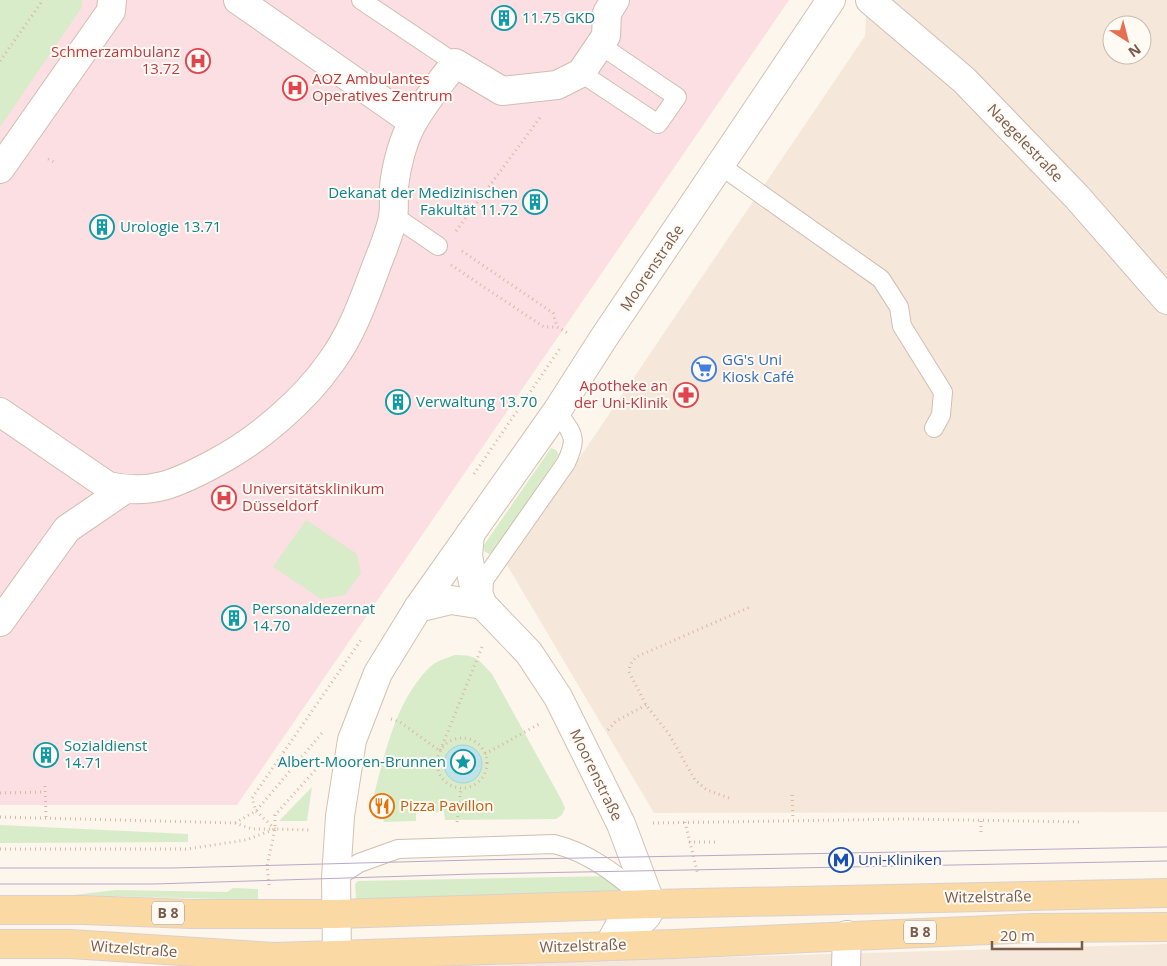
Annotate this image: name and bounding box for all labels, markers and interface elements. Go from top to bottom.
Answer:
building icon: 11.75 GKD [491,5,517,31]
place label: 11.75 GKD [522,7,595,27]
north arrow [1102,15,1152,65]
text: N [1125,40,1145,62]
place label: Schmerzambulanz 13.72 [51,41,180,78]
hospital icon: Schmerzambulanz 13.72 [185,48,211,74]
place label: AOZ Ambulantes Operatives Zentrum [312,68,453,105]
hospital icon: AOZ Ambulantes Operatives Zentrum [282,75,308,101]
street label: Naegelestraße [983,99,1068,186]
place label: Dekanat der Medizinischen Fakultät 11.72 [328,182,518,219]
building icon: Dekanat der Medizinischen Fakultät 11.72 [522,189,548,215]
building icon: Urologie 13.71 [89,214,115,240]
place label: Urologie 13.71 [120,216,221,236]
street label: Moorenstraße [615,220,687,314]
place label: GG's Uni Kiosk Café [722,349,794,386]
supermarket icon: GG's Uni Kiosk Café [691,356,717,382]
place label: Apotheke an der Uni-Klinik [574,375,668,412]
pharmacy icon: Apotheke an der Uni-Klinik [673,382,699,408]
building icon: Verwaltung 13.70 [385,389,411,415]
place label: Verwaltung 13.70 [416,391,537,411]
place label: Universitätsklinikum Düsseldorf [242,478,385,515]
hospital icon: Universitätsklinikum Düsseldorf [211,485,237,511]
place label: Personaldezernat 14.70 [252,598,375,635]
building icon: Personaldezernat 14.70 [221,605,247,631]
street label: Moorenstraße [566,725,628,824]
place label: Sozialdienst 14.71 [64,735,147,772]
building icon: Sozialdienst 14.71 [33,742,59,768]
place icon: Albert-Mooren-Brunnen [450,749,476,775]
place label: Albert-Mooren-Brunnen [278,751,446,771]
restaurant icon: Pizza Pavillon [369,793,395,819]
place label: Pizza Pavillon [400,795,494,815]
metro station icon: Uni-Kliniken [828,847,854,873]
place label: Uni-Kliniken [858,849,942,869]
street label: Witzelstraße [944,885,1032,907]
road number: B 8 [152,901,184,924]
scale bar [992,918,1082,950]
road number: B 8 [904,920,936,944]
text: 20 m [1000,925,1035,945]
street label: Witzelstraße [539,933,627,957]
street label: Witzelstraße [90,935,178,961]

